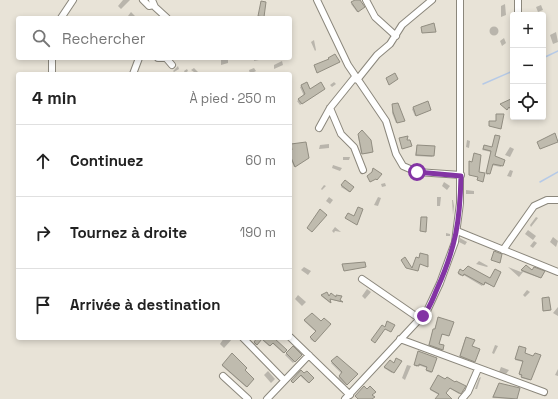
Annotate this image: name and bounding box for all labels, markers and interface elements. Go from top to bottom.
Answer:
map controls [510,12,546,120]
button: + [510,12,546,48]
search box [16,16,292,60]
icon: search [30,27,52,49]
text: Rechercher [62,29,145,48]
button: − [510,48,546,84]
button: locate [510,84,546,120]
text: 4 min [32,87,77,109]
text: À pied · 250 m [189,90,276,107]
icon: ahead [32,150,54,172]
text: Continuez [70,151,143,170]
text: 60 m [245,152,276,169]
route start [408,163,426,181]
icon: right [32,222,54,244]
text: Tournez à droite [70,223,187,242]
text: 190 m [240,224,276,241]
icon: arrive [32,294,54,316]
text: Arrivée à destination [70,295,220,314]
route end [414,307,432,325]

